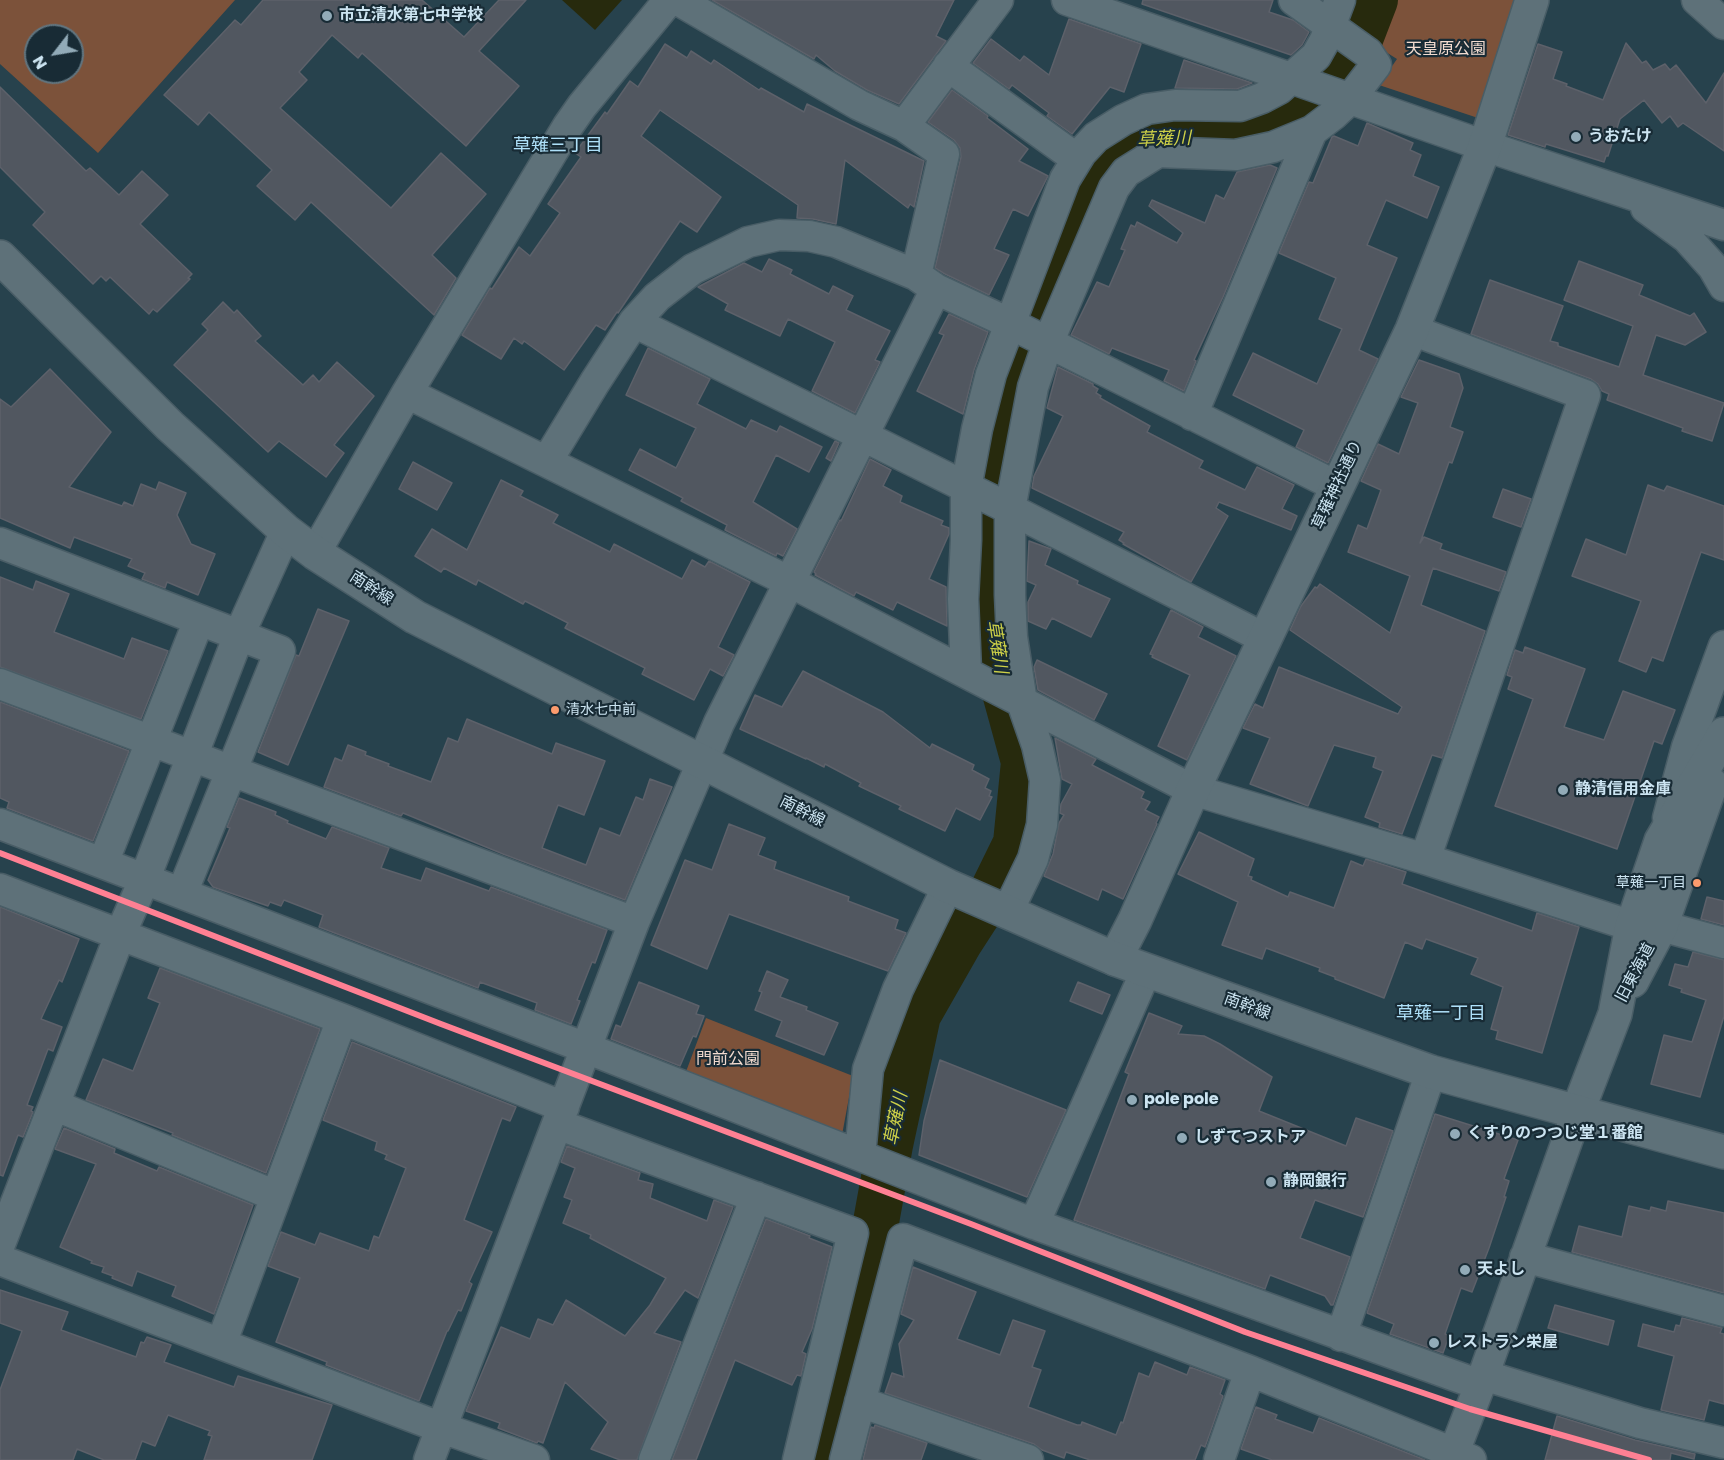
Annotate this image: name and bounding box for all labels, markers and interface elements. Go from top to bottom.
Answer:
place label: 市立清水第七中学校 [339,6,483,26]
marker: 市立清水第七中学校 [320,9,334,23]
north arrow [24,24,84,84]
park label: 天皇原公園 [1406,40,1486,60]
text: N [27,51,53,74]
place label: うおたけ [1588,127,1652,147]
water label: 草薙川 [1137,128,1191,152]
marker: うおたけ [1569,130,1583,144]
district label: 草薙三丁目 [513,135,603,157]
street label: 草薙神社通り [1309,437,1367,533]
street label: 南幹線 [346,568,396,610]
water label: 草薙川 [981,619,1011,675]
place label: 清水七中前 [566,702,636,718]
marker: 清水七中前 [549,704,561,716]
place label: 静清信用金庫 [1575,780,1671,800]
marker: 静清信用金庫 [1556,783,1570,797]
street label: 南幹線 [776,793,828,831]
place label: 草薙一丁目 [1616,875,1686,891]
marker: 草薙一丁目 [1691,877,1703,889]
street label: 旧東海道 [1613,940,1659,1006]
street label: 南幹線 [1221,990,1273,1024]
district label: 草薙一丁目 [1396,1003,1486,1025]
park label: 門前公園 [696,1050,760,1070]
water label: 草薙川 [881,1090,913,1148]
place label: pole pole [1144,1090,1219,1110]
marker: pole pole [1125,1093,1139,1107]
place label: くすりのつつじ堂１番館 [1467,1124,1643,1144]
marker: くすりのつつじ堂１番館 [1448,1127,1462,1141]
place label: しずてつストア [1194,1128,1306,1148]
marker: しずてつストア [1175,1131,1189,1145]
place label: 静岡銀行 [1283,1172,1347,1192]
marker: 静岡銀行 [1264,1175,1278,1189]
place label: 天よし [1477,1260,1525,1280]
marker: 天よし [1458,1263,1472,1277]
place label: レストラン栄屋 [1446,1333,1558,1353]
marker: レストラン栄屋 [1427,1336,1441,1350]

